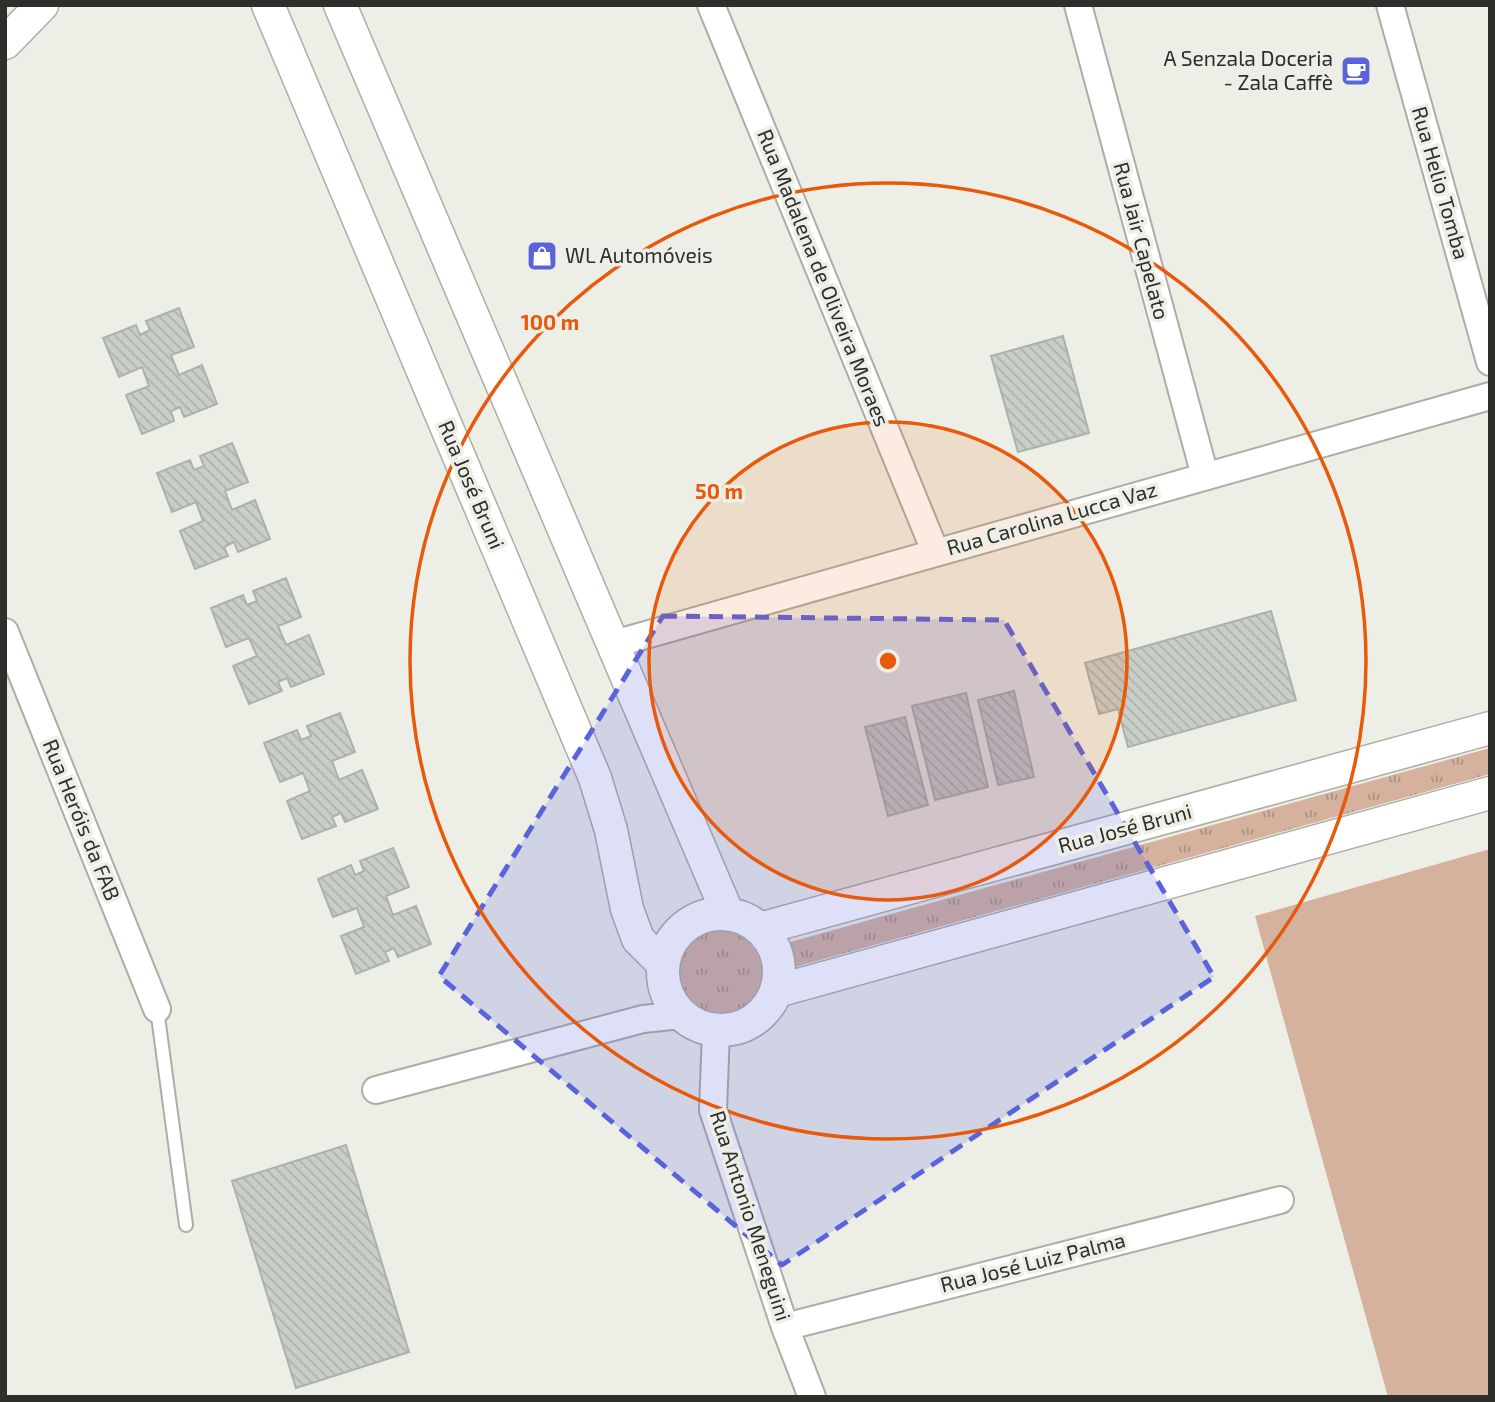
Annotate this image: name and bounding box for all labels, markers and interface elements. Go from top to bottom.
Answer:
place label: A Senzala Doceria - Zala Caffè [1163,45,1333,94]
cafe icon: A Senzala Doceria - Zala Caffè [1339,54,1373,88]
street label: Rua Helio Tomba [1408,103,1475,262]
street label: Rua Madalena de Oliveira Moraes [753,125,896,430]
street label: Rua Jair Capelato [1109,159,1175,322]
shop icon: WL Automóveis [525,239,559,273]
place label: WL Automóveis [565,242,713,267]
text: 100 m [521,309,579,334]
street label: Rua José Bruni [434,416,511,552]
street label: Rua Carolina Lucca Vaz [943,476,1160,560]
text: 50 m [695,478,743,503]
centre of rings [876,649,900,673]
street label: Rua Heróis da FAB [39,735,126,904]
street label: Rua José Bruni [1055,798,1194,857]
street label: Rua Antonio Meneguini [706,1107,797,1324]
street label: Rua José Luiz Palma [938,1226,1128,1297]

